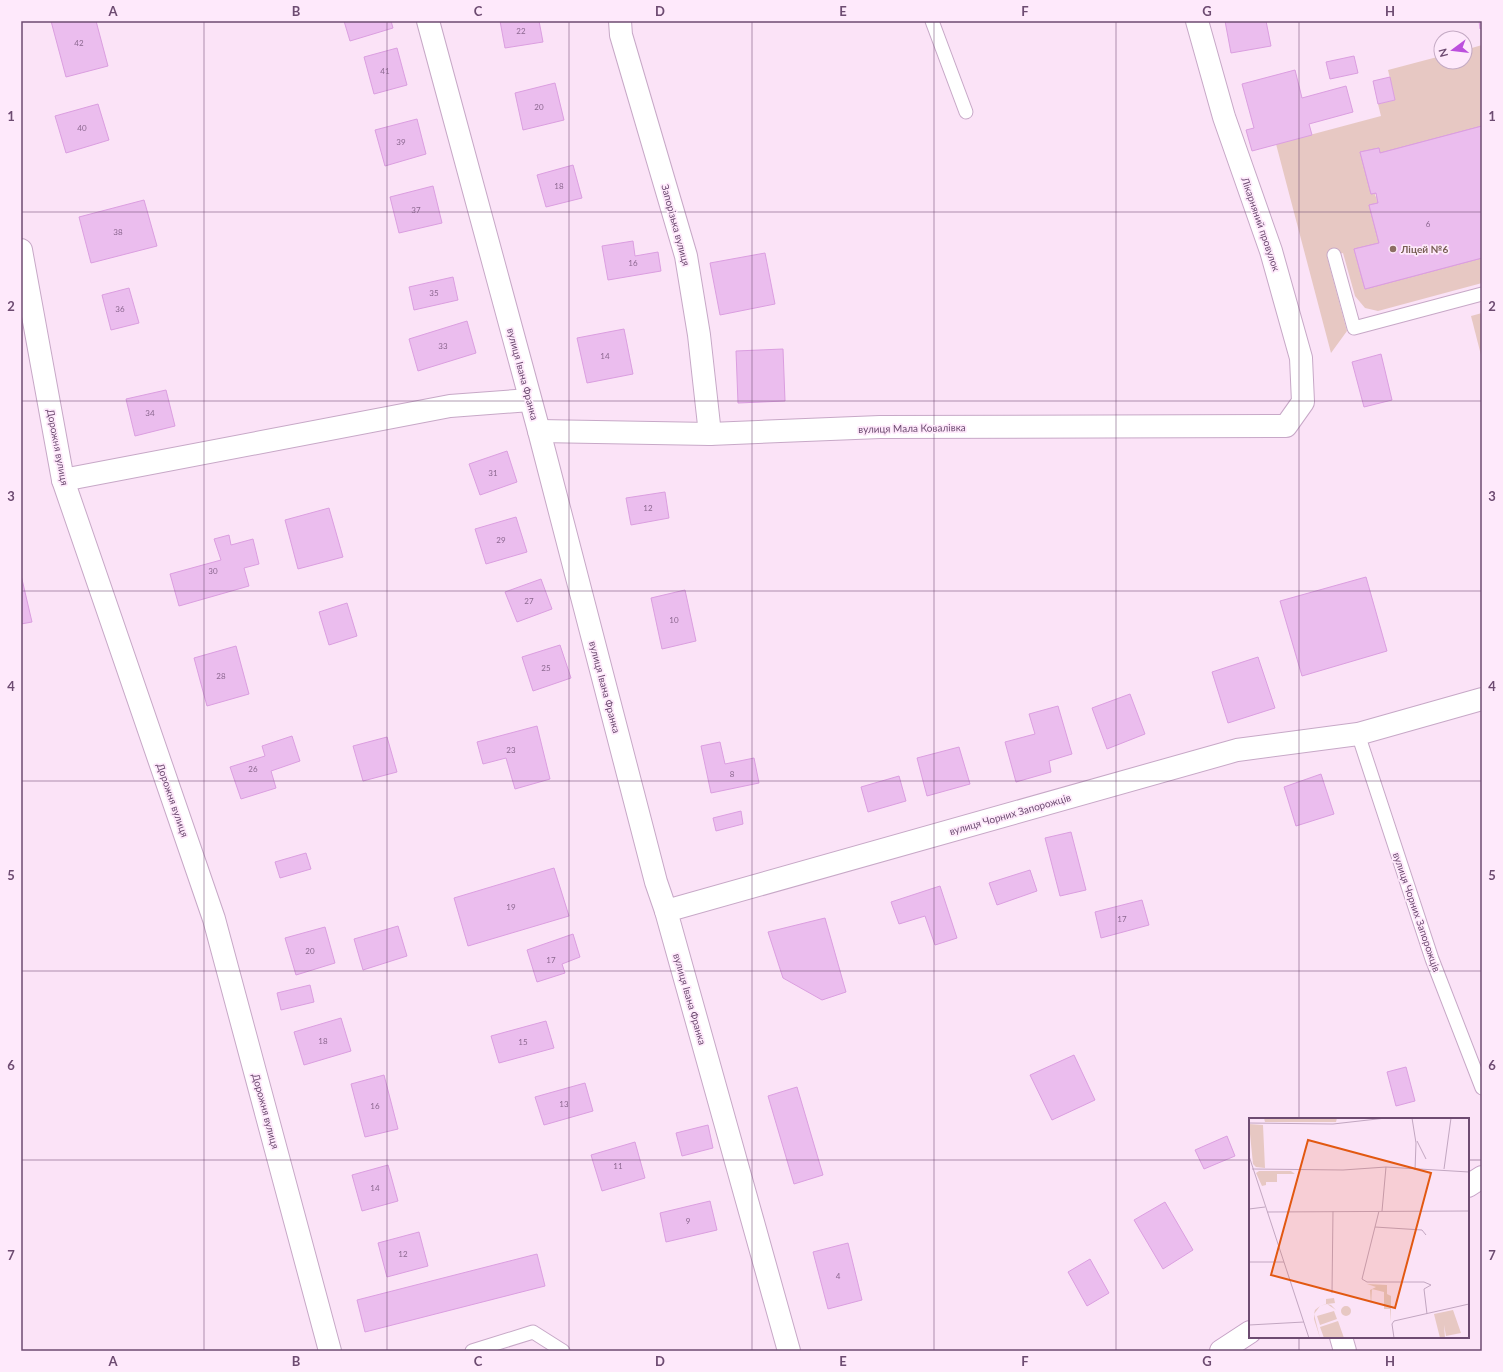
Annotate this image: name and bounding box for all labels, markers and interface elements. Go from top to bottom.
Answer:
text: A [107,3,118,19]
text: B [292,3,301,19]
text: C [474,3,483,19]
text: D [655,3,665,19]
text: E [839,3,847,19]
text: F [1021,3,1029,19]
text: G [1202,3,1212,19]
text: H [1385,3,1395,19]
house number: 22 [516,26,526,36]
north arrow [1433,30,1473,70]
house number: 42 [74,38,84,48]
text: N [1435,47,1450,58]
house number: 41 [380,66,390,76]
house number: 20 [534,102,544,112]
text: 1 [7,108,15,124]
text: 1 [1488,108,1496,124]
house number: 40 [77,123,87,133]
house number: 39 [396,137,406,147]
street label: Лікарняний провулок [1239,174,1283,273]
house number: 18 [554,181,564,191]
street label: Запорізька вулиця [659,183,693,267]
house number: 37 [411,205,421,215]
house number: 6 [1426,219,1431,229]
house number: 38 [113,227,123,237]
place label: Ліцей №6 [1400,243,1448,255]
marker: Ліцей №6 [1388,244,1398,254]
house number: 16 [628,258,638,268]
house number: 35 [429,288,439,298]
text: 2 [7,298,15,314]
text: 2 [1488,298,1496,314]
house number: 36 [115,304,125,314]
street label: вулиця Івана Франка [505,327,541,421]
house number: 33 [438,341,448,351]
house number: 14 [600,351,610,361]
street label: Дорожня вулиця [45,408,71,486]
house number: 34 [145,408,155,418]
street label: вулиця Мала Ковалівка [858,421,966,435]
house number: 31 [488,468,498,478]
text: 3 [7,488,15,504]
text: 3 [1488,488,1496,504]
house number: 12 [643,503,653,513]
house number: 29 [496,535,506,545]
house number: 30 [208,566,218,576]
house number: 27 [524,596,534,606]
house number: 10 [669,615,679,625]
street label: вулиця Івана Франка [587,640,623,734]
house number: 25 [541,663,551,673]
house number: 28 [216,671,226,681]
text: 4 [7,678,15,694]
text: 4 [1488,678,1496,694]
house number: 23 [506,745,516,755]
street label: Дорожня вулиця [155,761,191,839]
house number: 26 [248,764,258,774]
house number: 8 [730,769,735,779]
street label: вулиця Чорних Запорожців [948,791,1072,837]
street label: вулиця Чорних Запорожців [1391,851,1443,973]
text: 5 [7,867,15,883]
text: 5 [1488,867,1496,883]
house number: 19 [506,902,516,912]
house number: 17 [1117,914,1127,924]
house number: 20 [305,946,315,956]
street label: вулиця Івана Франка [671,952,709,1046]
house number: 17 [546,955,556,965]
house number: 18 [318,1036,328,1046]
house number: 15 [518,1037,528,1047]
text: 6 [7,1057,15,1073]
text: 6 [1488,1057,1496,1073]
street label: Дорожня вулиця [250,1072,282,1150]
house number: 13 [559,1099,569,1109]
house number: 16 [370,1101,380,1111]
inset map [1249,1118,1469,1338]
house number: 11 [613,1161,623,1171]
house number: 14 [370,1183,380,1193]
house number: 9 [686,1216,691,1226]
text: 7 [7,1247,15,1263]
text: 7 [1488,1247,1496,1263]
house number: 12 [398,1249,408,1259]
house number: 4 [836,1271,841,1281]
text: A [107,1353,118,1369]
text: B [292,1353,301,1369]
text: C [474,1353,483,1369]
text: D [655,1353,665,1369]
text: E [839,1353,847,1369]
text: F [1021,1353,1029,1369]
text: G [1202,1353,1212,1369]
text: H [1385,1353,1395,1369]

